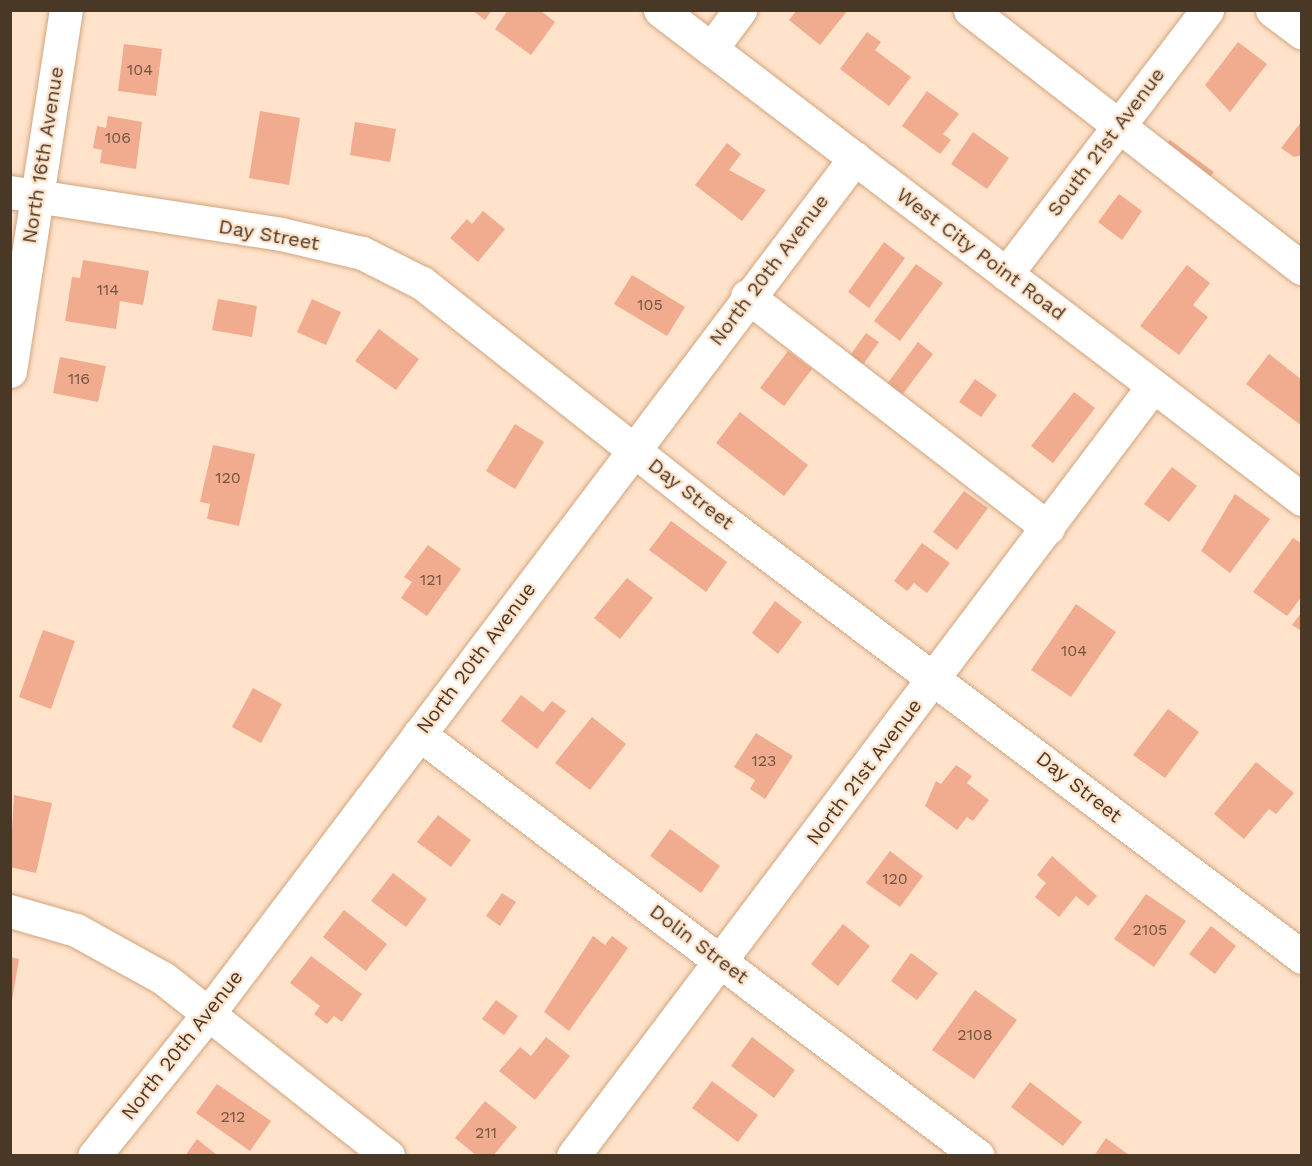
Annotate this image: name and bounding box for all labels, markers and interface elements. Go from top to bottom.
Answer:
house number: 104 [127,60,153,80]
street label: South 21st Avenue [1042,63,1170,221]
street label: North 16th Avenue [17,64,69,246]
house number: 106 [105,128,131,148]
street label: West City Point Road [892,182,1070,326]
street label: North 20th Avenue [704,189,834,351]
street label: Day Street [216,214,322,256]
house number: 114 [97,280,119,300]
house number: 105 [637,295,663,315]
house number: 116 [68,369,90,389]
street label: Day Street [643,453,739,535]
house number: 120 [215,468,241,488]
house number: 121 [420,570,442,590]
street label: North 20th Avenue [411,577,541,739]
house number: 104 [1061,641,1087,661]
street label: North 21st Avenue [801,694,927,850]
street label: Day Street [1031,746,1127,828]
house number: 123 [752,751,776,771]
house number: 120 [882,869,908,889]
street label: Dolin Street [645,899,753,989]
house number: 2105 [1133,920,1167,940]
street label: North 20th Avenue [116,965,248,1125]
house number: 2108 [957,1025,993,1045]
house number: 212 [221,1107,245,1127]
house number: 211 [475,1123,497,1143]

